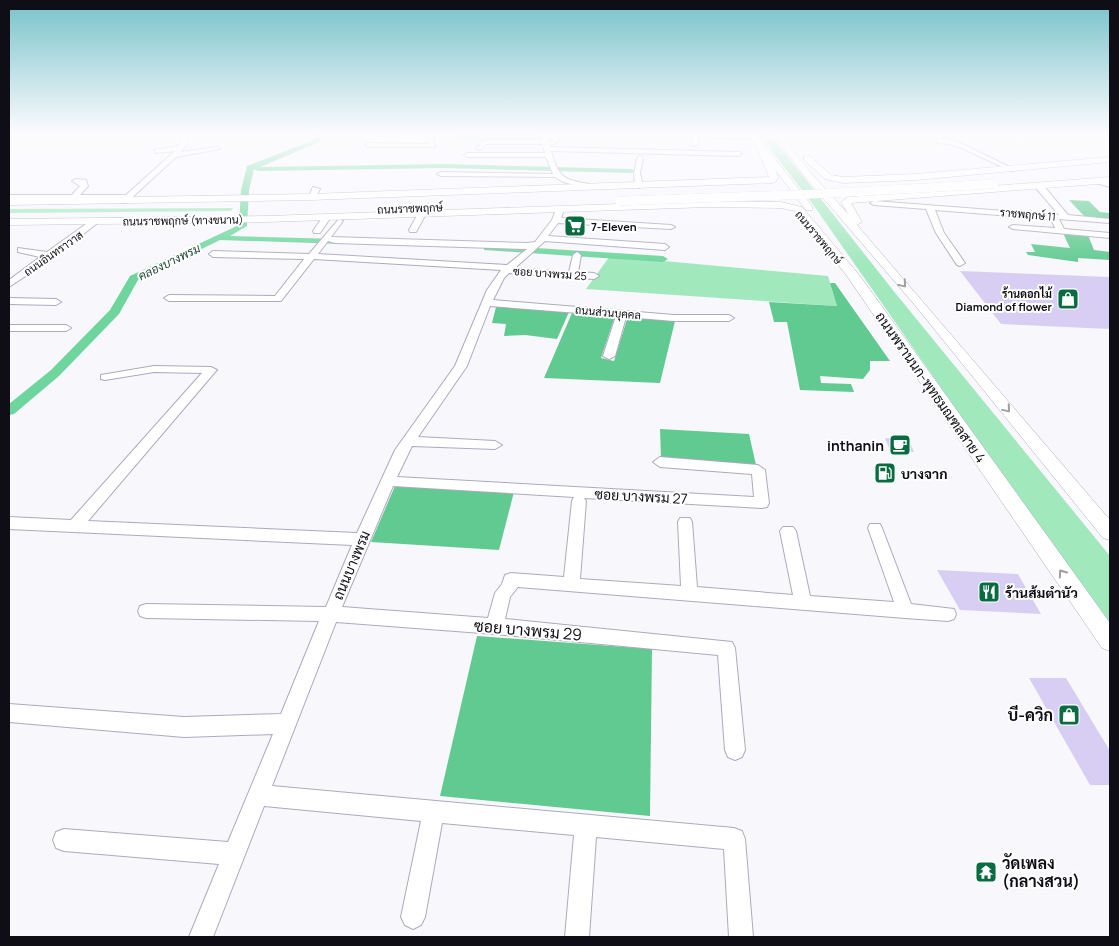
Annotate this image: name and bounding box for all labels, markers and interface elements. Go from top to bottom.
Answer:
street label: ถนนราชพฤกษ์ [377,199,444,217]
street label: ราชพฤกษ์ 11 [999,204,1057,224]
street label: ถนนราชพฤกษ์ [792,207,846,267]
street label: ถนนราชพฤกษ์ (ทางขนาน) [122,211,244,229]
supermarket icon: 7-Eleven [563,214,587,238]
place label: 7-Eleven [591,219,637,234]
street label: ถนนอินทราวาส [20,227,86,279]
water label: คลองบางพรม [135,239,204,284]
street label: ซอย บางพรม 25 [513,263,587,283]
one-way arrow [898,278,907,287]
place label: ร้านดอกไม้ Diamond of flower [956,286,1053,314]
shop icon: ร้านดอกไม้ Diamond of flower [1056,287,1080,311]
street label: ถนนส่วนบุคคล [574,302,642,324]
street label: ถนนพรานนก-พุทธมณฑลสาย 4 [871,308,991,467]
one-way arrow [1002,403,1011,412]
cafe icon: inthanin [888,433,912,457]
place label: inthanin [827,436,884,455]
fuel station icon: บางจาก [873,461,897,485]
place label: บางจาก [901,464,948,483]
street label: ซอย บางพรม 27 [594,484,688,508]
street label: ถนนบางพรม [328,527,374,603]
one-way arrow [1059,569,1068,578]
restaurant icon: ร้านส้มตำนัว [977,580,1001,604]
place label: ร้านส้มตำนัว [1005,583,1078,602]
street label: ซอย บางพรม 29 [473,614,583,646]
shop icon: บี-ควิก [1057,703,1081,727]
place label: บี-ควิก [1008,704,1053,726]
place label: วัดเพลง (กลางสวน) [1002,852,1080,892]
temple icon: วัดเพลง (กลางสวน) [974,860,998,884]

